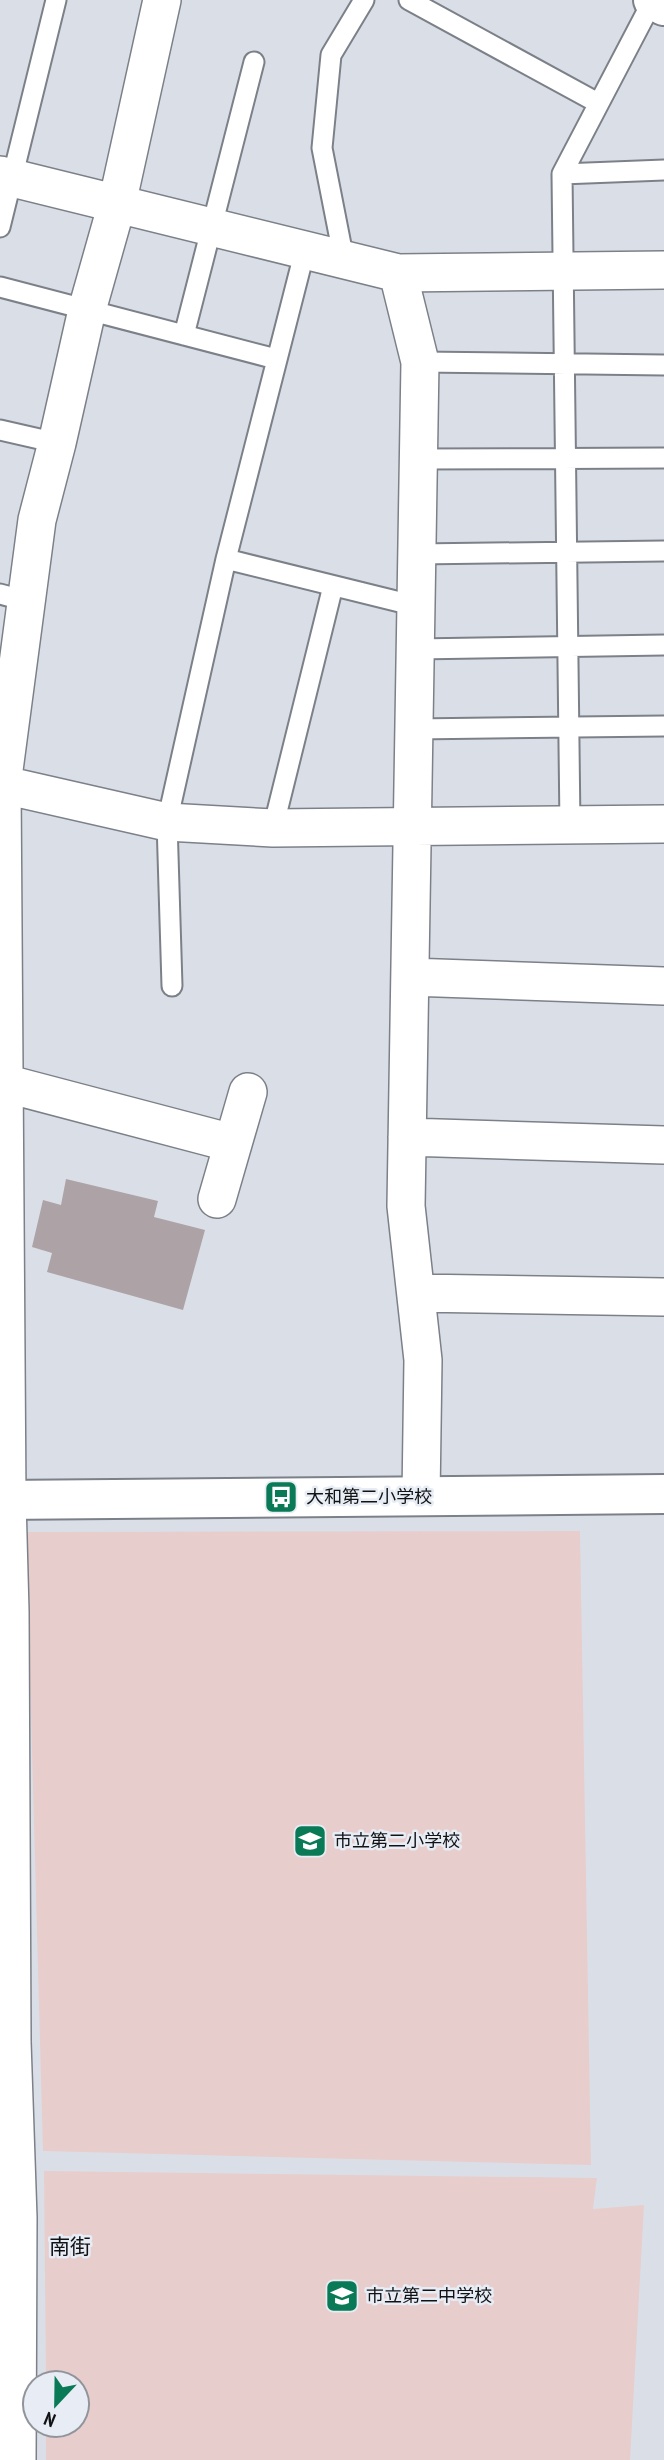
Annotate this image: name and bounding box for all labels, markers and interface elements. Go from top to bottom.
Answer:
bus stop icon: 大和第二小学校 [262,1478,300,1516]
place label: 大和第二小学校 [306,1485,432,1508]
school or university icon: 市立第二小学校 [291,1822,329,1860]
place label: 市立第二小学校 [334,1829,460,1852]
district label: 南街 [49,2233,91,2260]
school or university icon: 市立第二中学校 [323,2277,361,2315]
place label: 市立第二中学校 [366,2284,492,2307]
north arrow [21,2369,91,2439]
text: N [40,2407,59,2433]

